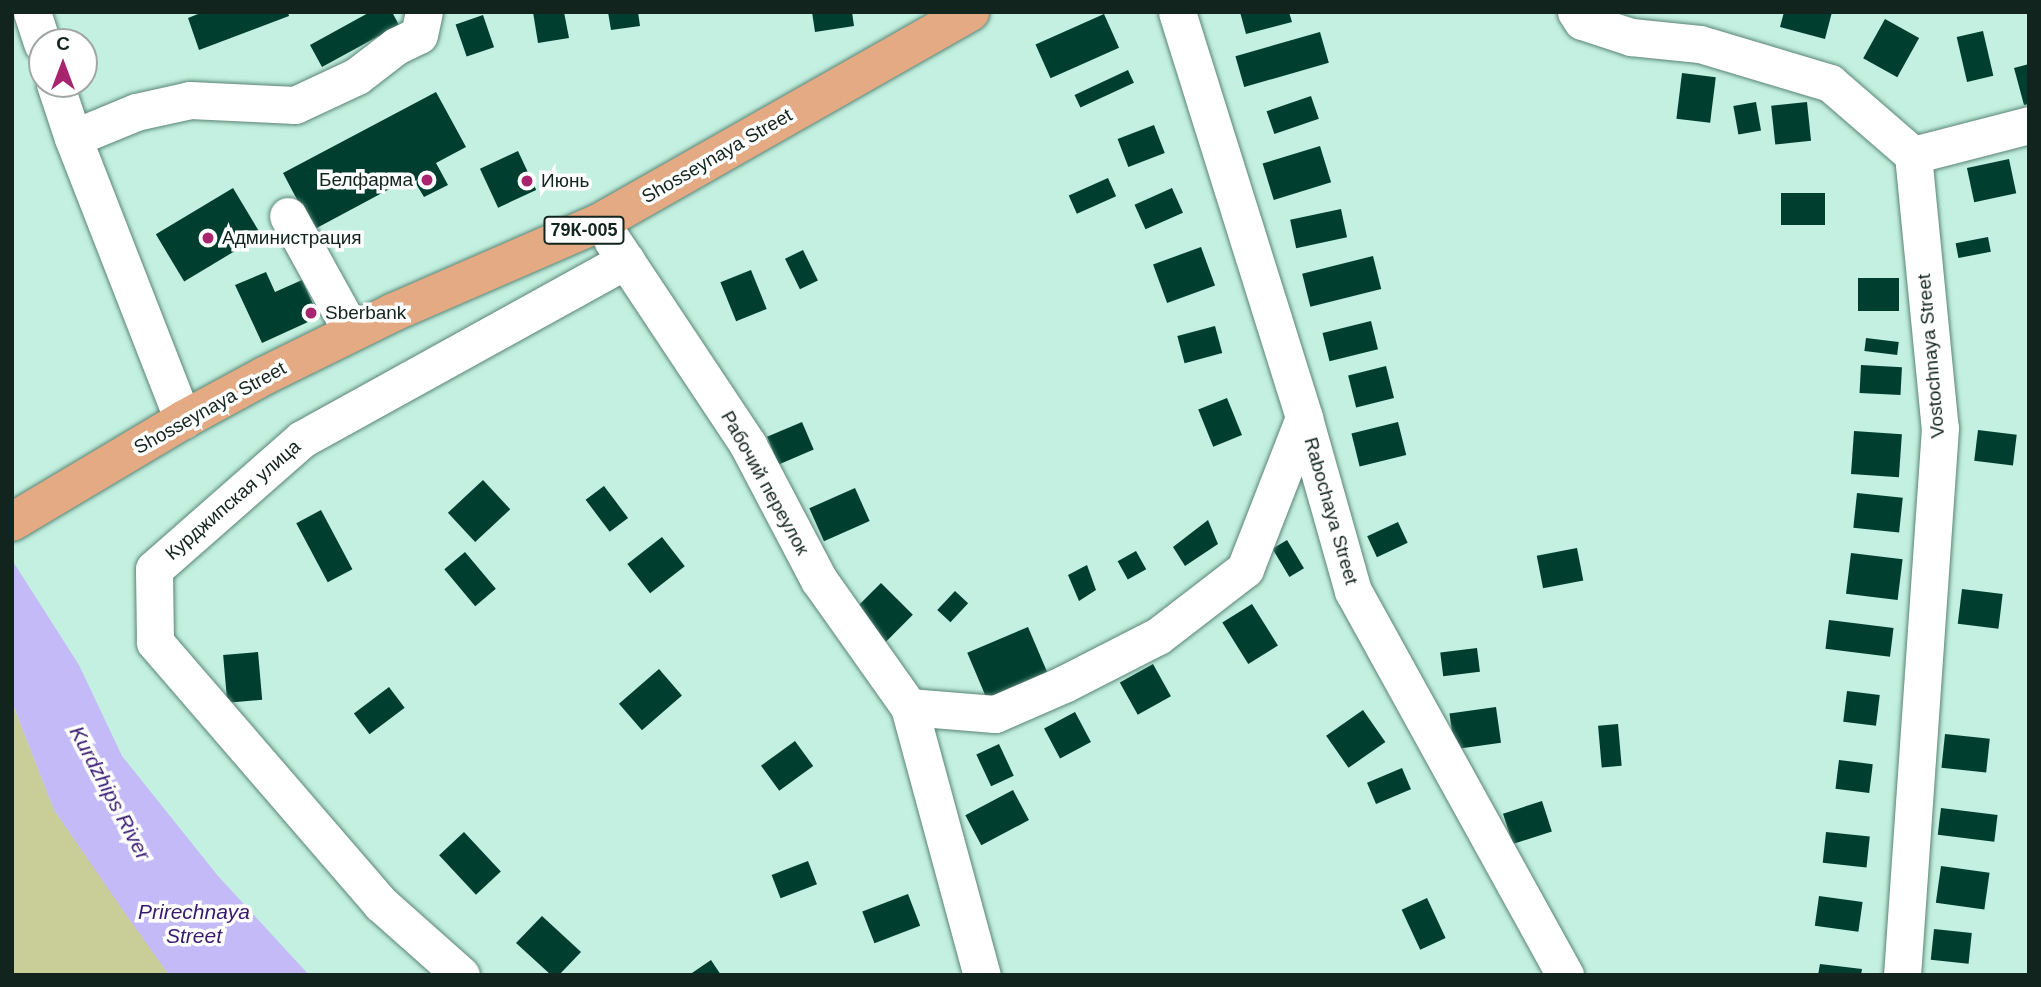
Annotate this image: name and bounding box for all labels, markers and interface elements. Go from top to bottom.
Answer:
north arrow [28,28,98,98]
text: С [56,33,70,54]
street label: Shosseynaya Street [638,104,796,208]
place label: Белфарма [319,169,413,191]
place label: Июнь [541,170,589,192]
marker: Белфарма [419,172,435,188]
marker: Июнь [519,173,535,189]
road number: 79К-005 [542,215,626,244]
place label: Администрация [222,227,362,249]
marker: Администрация [200,230,216,246]
street label: Vostochnaya Street [1912,273,1950,439]
place label: Sberbank [325,302,406,324]
marker: Sberbank [303,305,319,321]
street label: Shosseynaya Street [130,357,290,459]
street label: Рабочий переулок [716,407,814,559]
street label: Курджипская улица [161,435,305,565]
street label: Rabochaya Street [1299,435,1363,587]
water label: Kurdzhips River [64,722,156,864]
water label: Prirechnaya Street [138,899,250,949]

